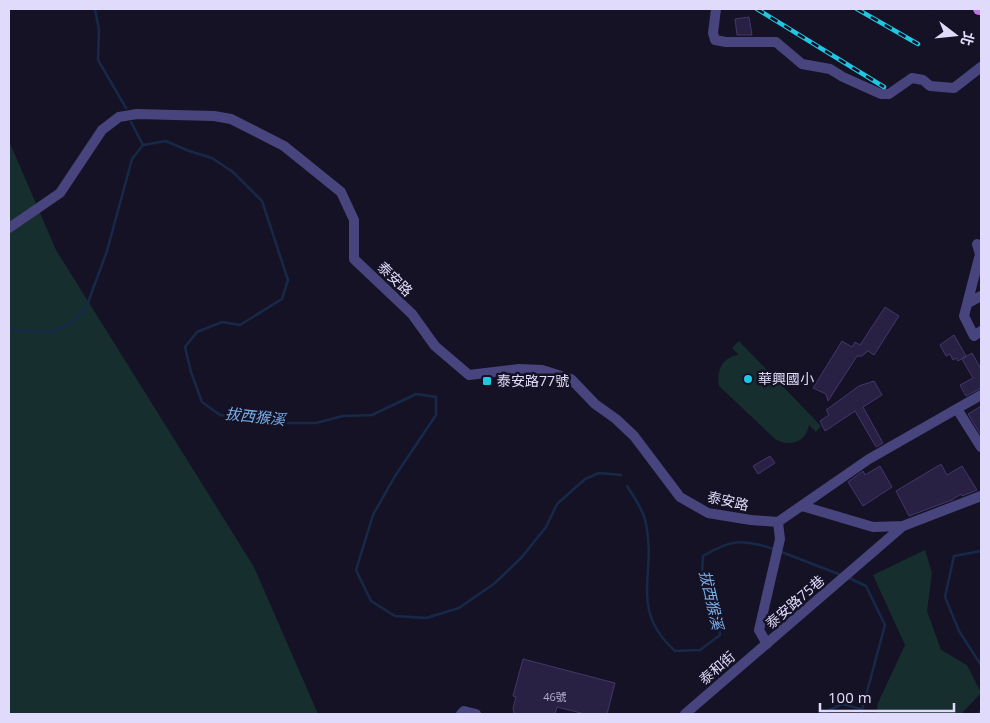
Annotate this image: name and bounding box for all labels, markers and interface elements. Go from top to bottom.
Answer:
north arrow [930,10,980,60]
text: 北 [957,29,979,48]
street label: 泰安路 [374,257,417,300]
place label: 華興國小 [758,369,814,388]
place label: 泰安路77號 [497,371,569,390]
marker: 華興國小 [742,373,754,385]
marker: 泰安路77號 [481,375,493,387]
water label: 拔西猴溪 [224,403,288,429]
street label: 泰安路 [706,487,751,514]
water label: 拔西猴溪 [695,568,729,633]
street label: 泰安路75巷 [761,571,828,632]
street label: 泰和街 [695,647,739,689]
scale bar [820,680,954,712]
text: 100 m [828,687,872,707]
house number: 46號 [543,689,567,704]

